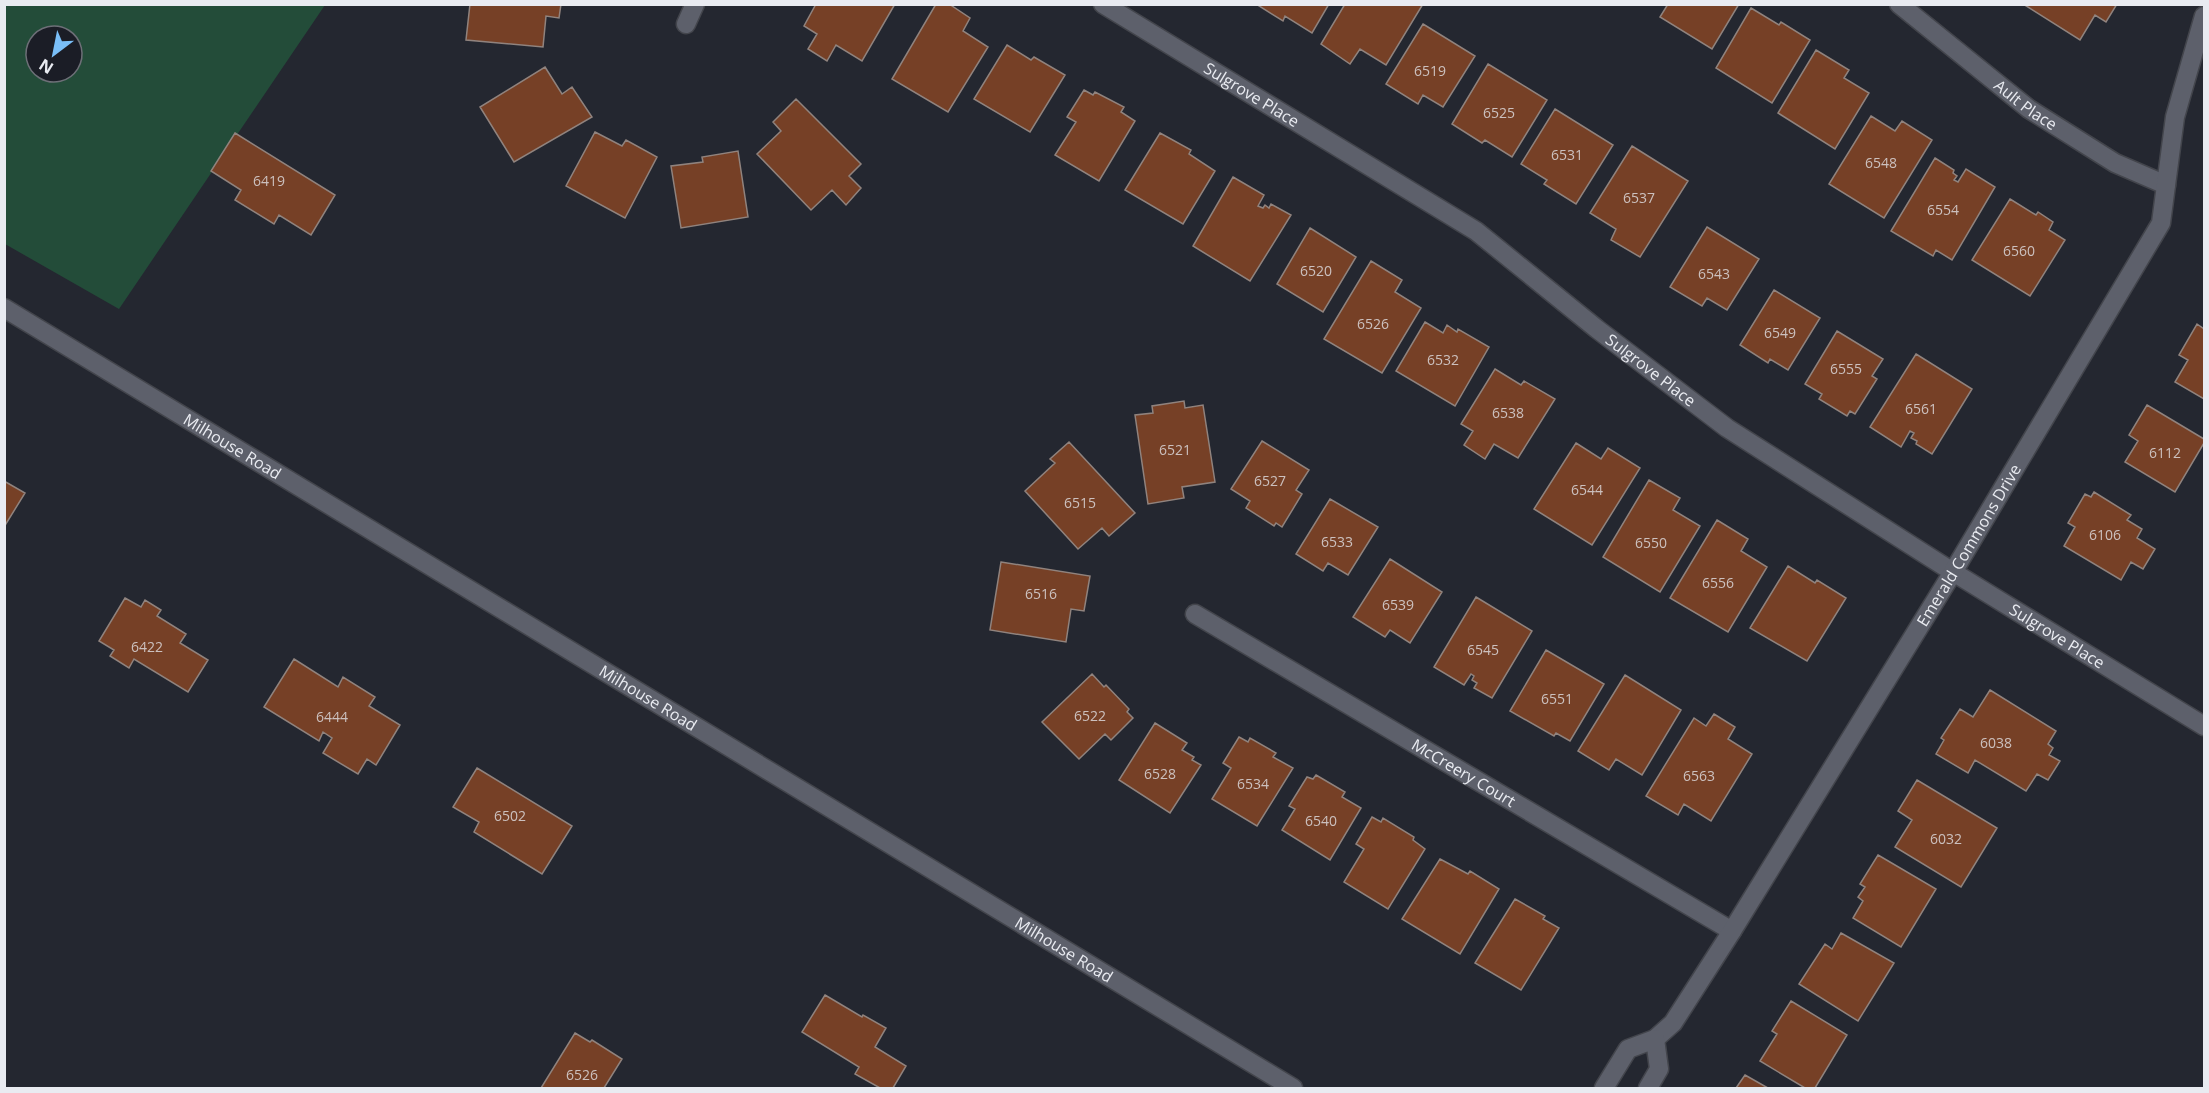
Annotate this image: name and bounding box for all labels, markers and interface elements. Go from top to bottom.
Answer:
north arrow [24,24,84,84]
text: N [35,54,57,79]
street label: Sulgrove Place [1200,57,1303,132]
house number: 6519 [1414,61,1446,80]
street label: Ault Place [1990,74,2061,135]
house number: 6525 [1483,103,1515,122]
house number: 6531 [1551,145,1583,164]
house number: 6548 [1865,153,1897,172]
house number: 6419 [253,171,285,190]
house number: 6537 [1623,188,1655,207]
house number: 6554 [1927,200,1959,219]
house number: 6560 [2003,241,2035,260]
house number: 6520 [1300,261,1332,280]
house number: 6543 [1698,264,1730,283]
house number: 6526 [1357,314,1389,333]
house number: 6549 [1764,323,1796,342]
street label: Sulgrove Place [1601,329,1700,411]
house number: 6532 [1427,350,1459,369]
house number: 6555 [1830,359,1862,378]
house number: 6561 [1905,399,1937,418]
house number: 6538 [1492,403,1524,422]
street label: Milhouse Road [179,408,285,484]
house number: 6521 [1159,440,1191,459]
house number: 6112 [2149,443,2181,462]
street label: Emerald Commons Drive [1911,460,2026,630]
house number: 6527 [1254,471,1286,490]
house number: 6544 [1571,480,1603,499]
house number: 6515 [1064,493,1096,512]
house number: 6106 [2089,525,2121,544]
house number: 6533 [1321,532,1353,551]
house number: 6550 [1635,533,1667,552]
house number: 6556 [1702,573,1734,592]
house number: 6516 [1025,584,1057,603]
house number: 6539 [1382,595,1414,614]
street label: Sulgrove Place [2005,598,2109,674]
house number: 6422 [131,637,163,656]
house number: 6545 [1467,640,1499,659]
street label: Milhouse Road [595,660,701,736]
house number: 6551 [1541,689,1573,708]
house number: 6522 [1074,706,1106,725]
house number: 6444 [316,707,348,726]
street label: McCreery Court [1408,733,1520,812]
house number: 6038 [1980,733,2012,752]
house number: 6528 [1144,764,1176,783]
house number: 6563 [1683,766,1715,785]
house number: 6534 [1237,774,1269,793]
house number: 6502 [494,806,526,825]
house number: 6540 [1305,811,1337,830]
house number: 6032 [1930,829,1962,848]
street label: Milhouse Road [1011,911,1117,988]
house number: 6526 [566,1065,598,1084]

